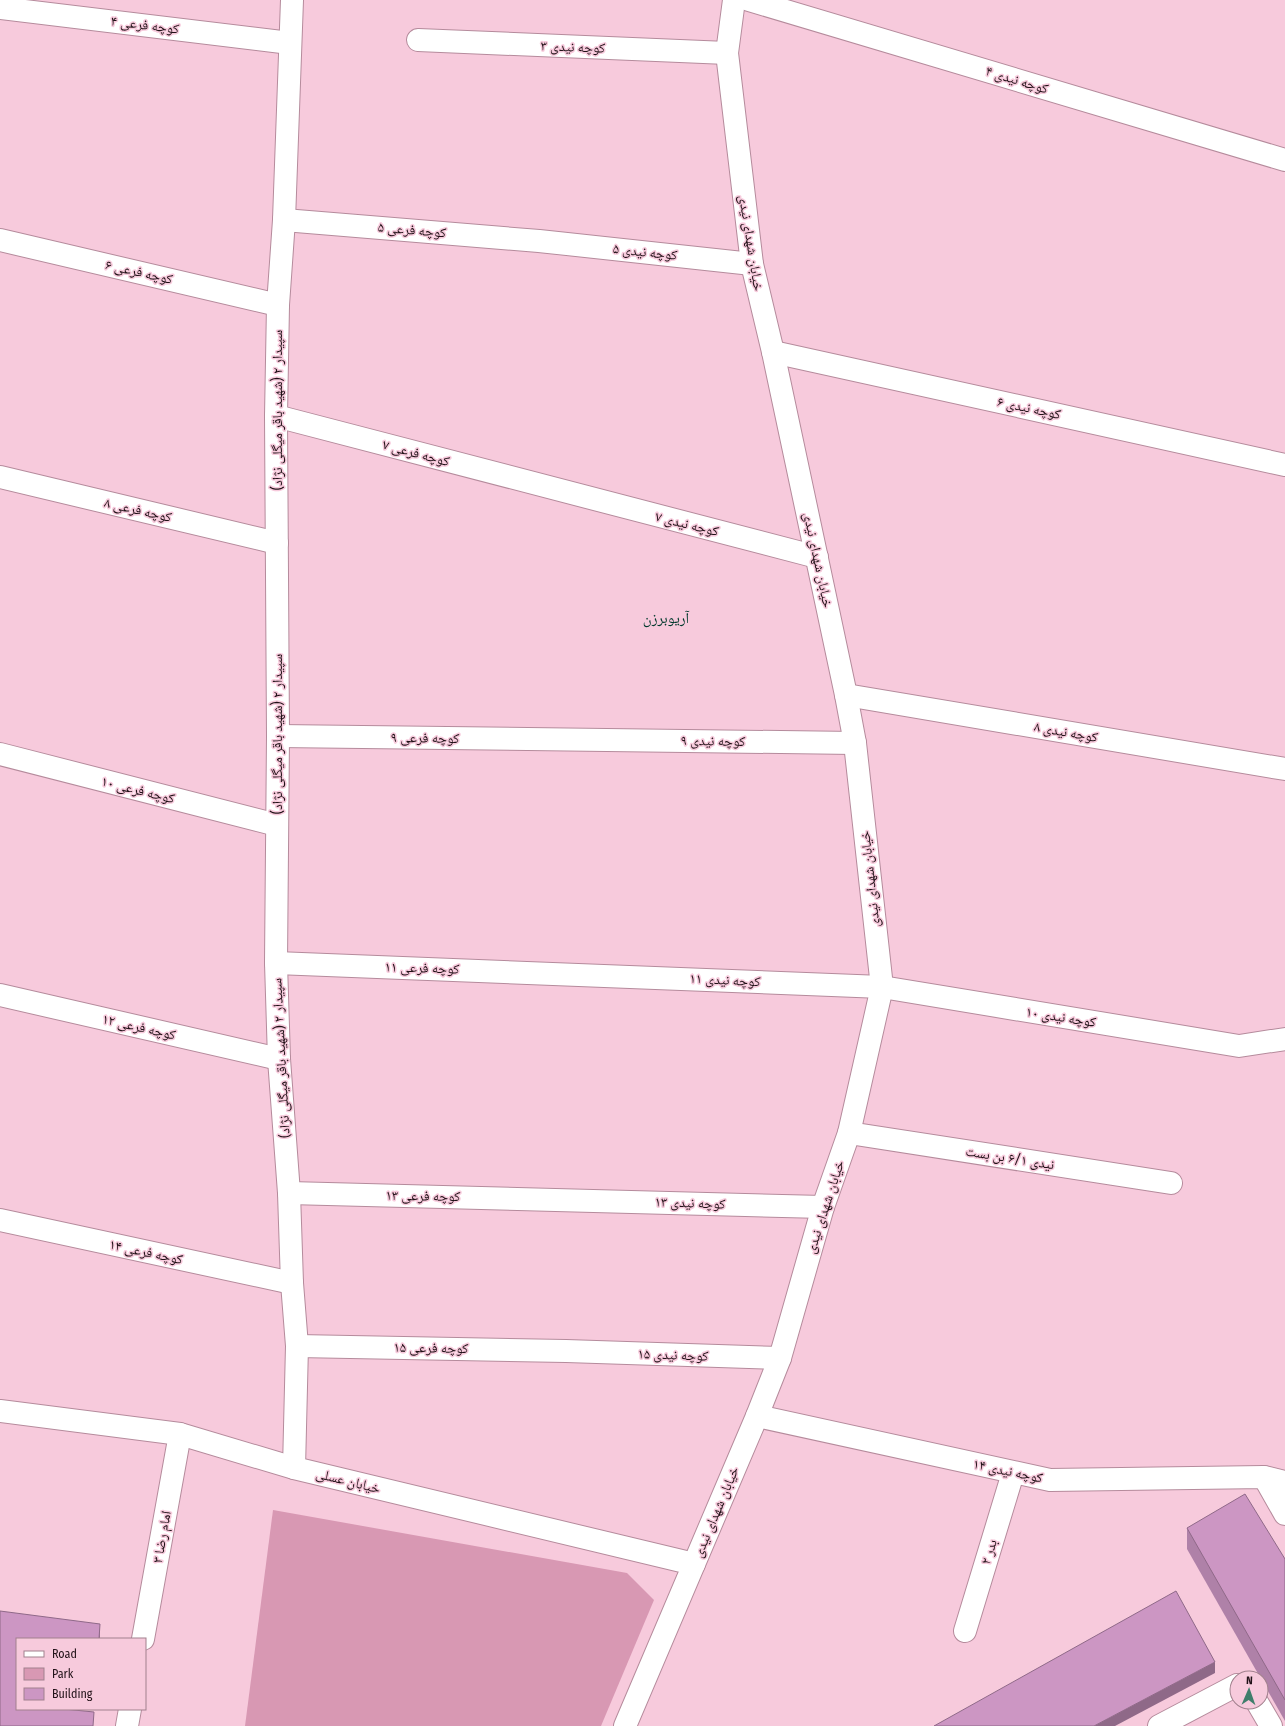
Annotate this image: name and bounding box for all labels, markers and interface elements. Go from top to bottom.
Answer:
street label: کوچه فرعی ۴ [110,12,180,38]
street label: کوچه نیدی ۳ [540,37,606,57]
street label: کوچه نیدی ۴ [984,62,1051,98]
street label: خیابان شهدای نیدی [735,194,767,292]
street label: کوچه فرعی ۵ [377,219,447,241]
street label: کوچه نیدی ۵ [612,240,678,264]
street label: کوچه فرعی ۶ [104,256,175,288]
street label: سپیدار ۲ (شهید باقر میگلی نژاد) [269,330,286,490]
street label: کوچه نیدی ۶ [996,393,1063,423]
street label: کوچه فرعی ۷ [381,436,452,470]
street label: کوچه فرعی ۸ [103,494,174,526]
street label: کوچه نیدی ۷ [654,508,721,540]
street label: خیابان شهدای نیدی [800,511,836,609]
district label: آریو‌برزن [643,609,690,628]
street label: سپیدار ۲ (شهید باقر میگلی نژاد) [269,654,286,814]
street label: کوچه نیدی ۸ [1033,718,1099,746]
street label: کوچه فرعی ۹ [391,729,460,747]
street label: کوچه نیدی ۹ [681,732,746,750]
street label: کوچه فرعی ۱۰ [100,773,177,807]
street label: خیابان شهدای نیدی [856,830,884,928]
street label: کوچه فرعی ۱۱ [384,958,460,978]
street label: کوچه نیدی ۱۱ [689,970,761,990]
street label: سپیدار ۲ (شهید باقر میگلی نژاد) [268,977,294,1139]
street label: کوچه نیدی ۱۰ [1025,1003,1098,1031]
street label: کوچه فرعی ۱۲ [101,1010,178,1044]
street label: نیدی ۶/۱ بن بست [964,1143,1056,1173]
street label: خیابان شهدای نیدی [802,1158,848,1256]
street label: کوچه فرعی ۱۳ [385,1187,461,1205]
street label: کوچه نیدی ۱۳ [654,1193,726,1213]
street label: کوچه فرعی ۱۴ [108,1236,185,1268]
street label: کوچه فرعی ۱۵ [393,1339,469,1357]
street label: کوچه نیدی ۱۵ [637,1345,709,1365]
street label: کوچه نیدی ۱۴ [972,1455,1045,1487]
street label: خیابان شهدای نیدی [689,1464,743,1560]
street label: خیابان عسلی [314,1465,382,1497]
street label: امام رضا ۳ [149,1509,176,1565]
street label: بدر ۲ [977,1537,1001,1567]
legend [16,1638,146,1710]
text: Road [52,1647,77,1661]
text: Park [52,1667,74,1681]
north arrow [1229,1670,1269,1710]
text: N [1246,1674,1253,1687]
text: Building [52,1687,93,1701]

